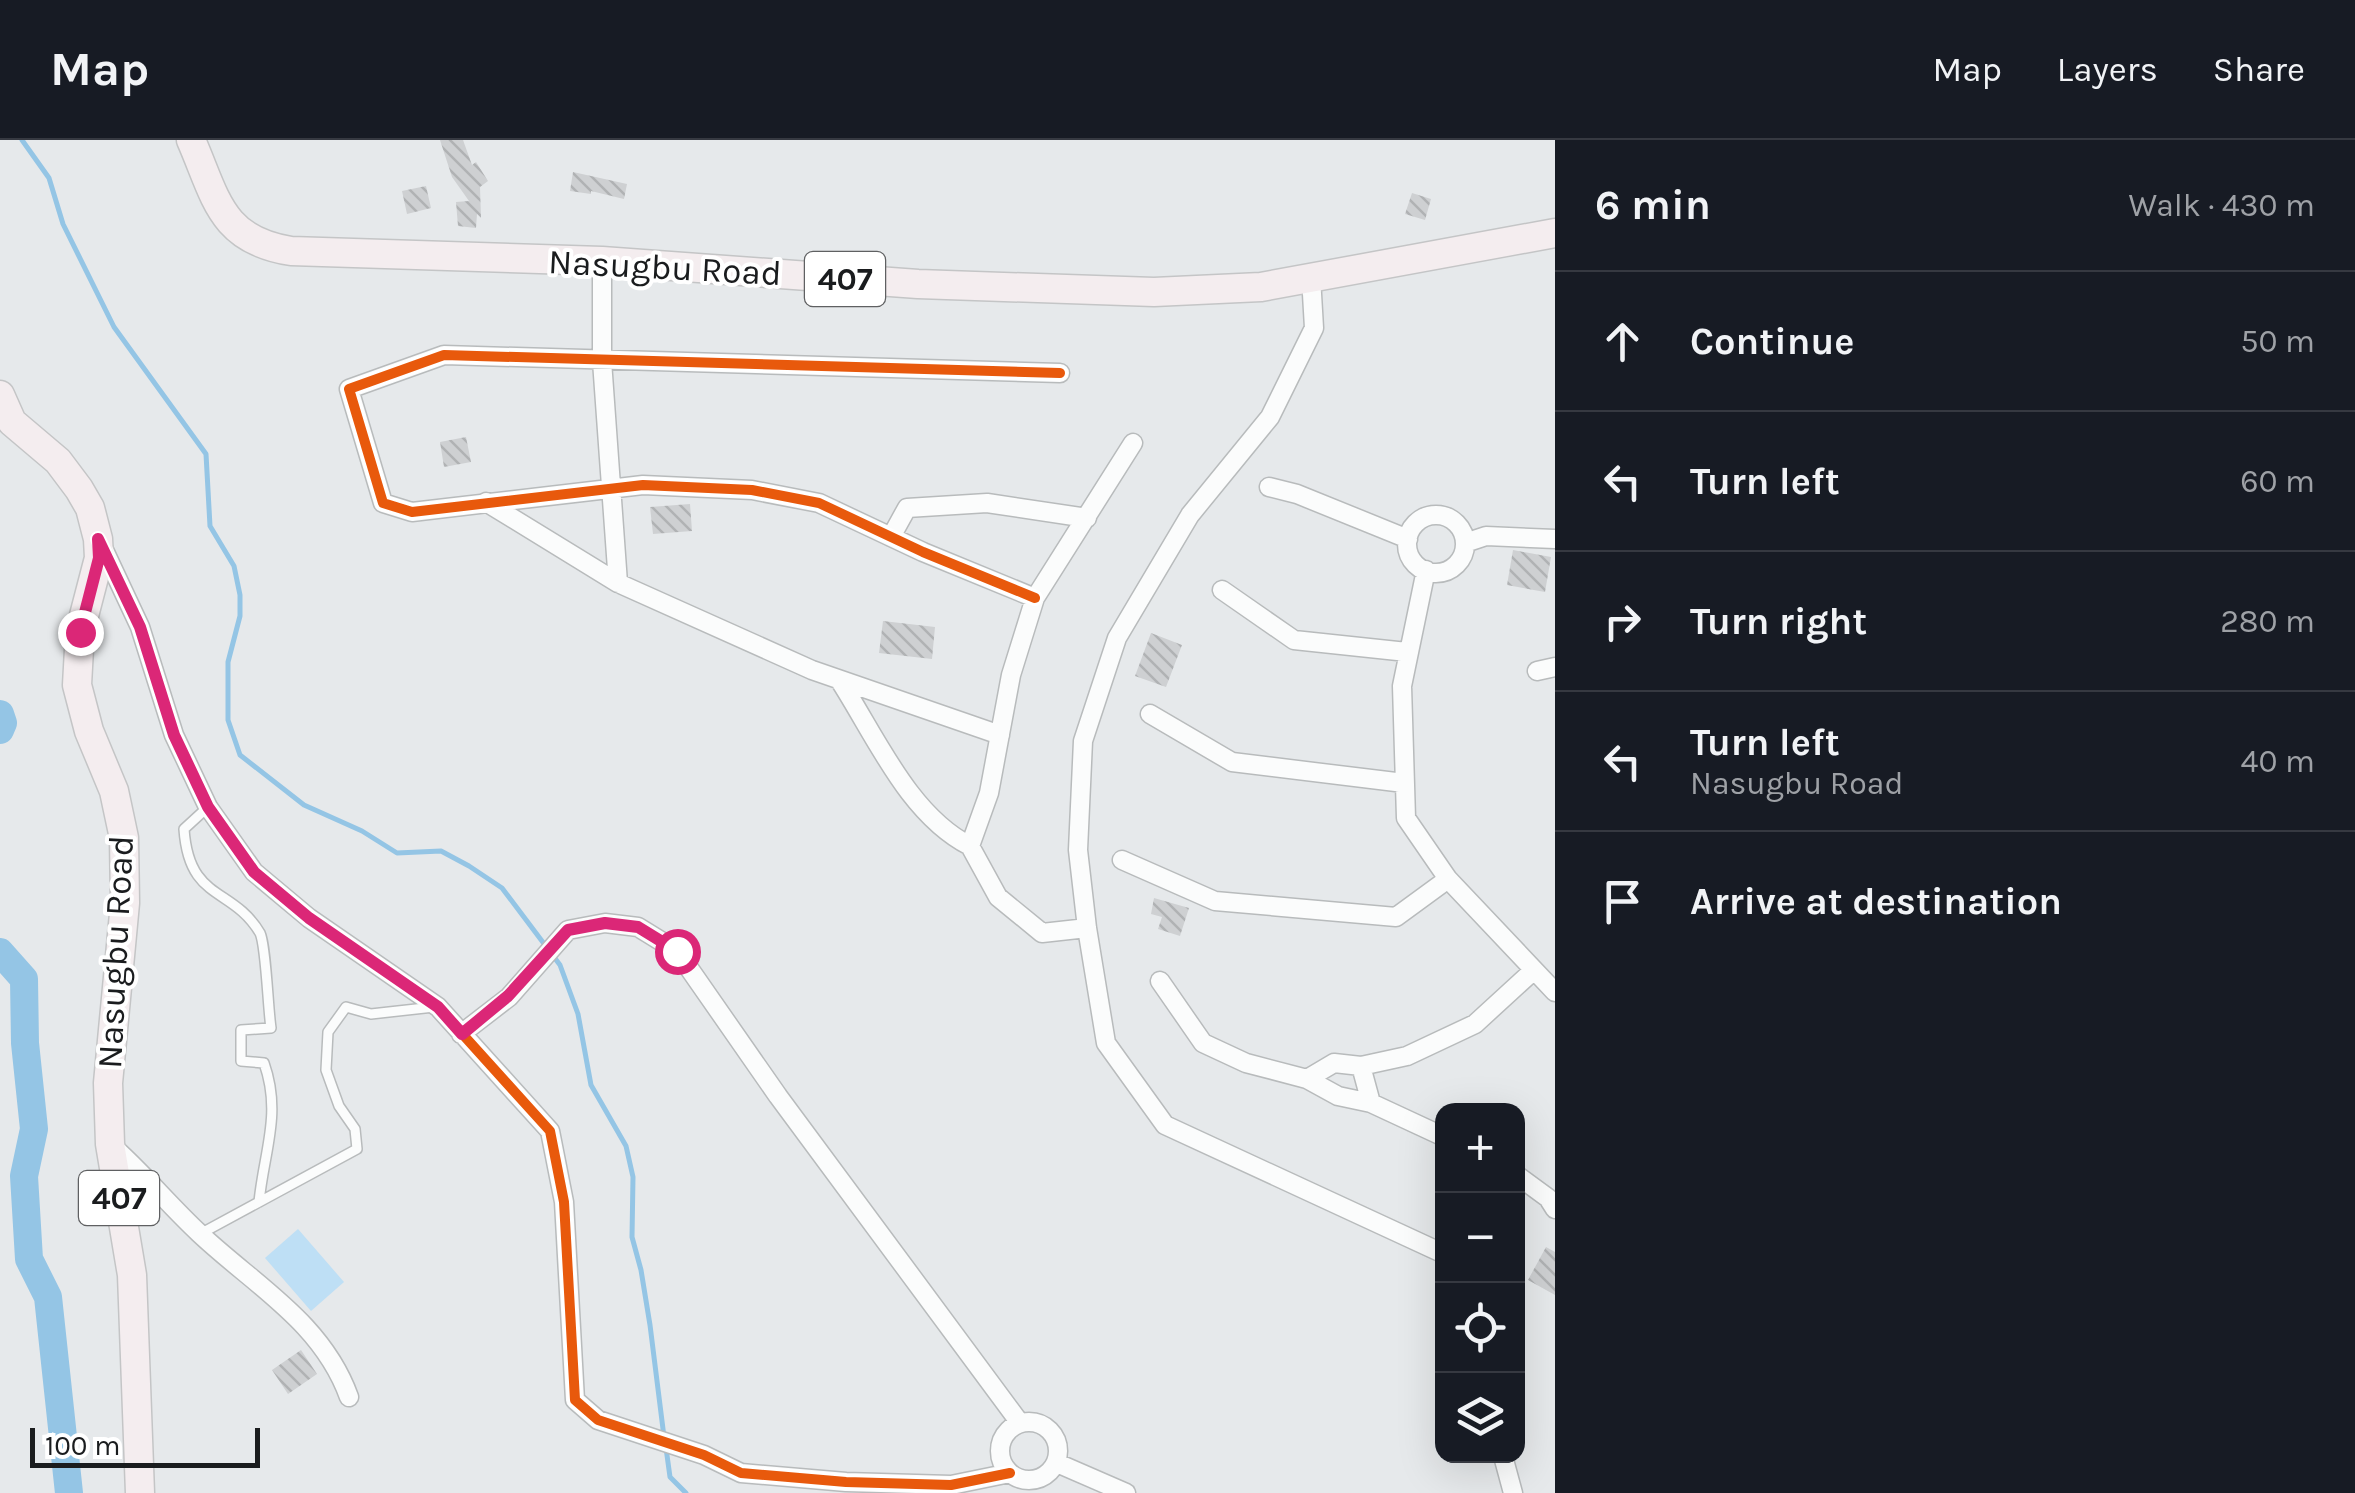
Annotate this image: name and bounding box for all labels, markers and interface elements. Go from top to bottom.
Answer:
text: Map [50,41,149,97]
text: Map [1932,49,2002,90]
text: Layers [2057,49,2158,90]
text: Share [2213,49,2305,90]
text: 6 min [1595,180,1711,230]
text: Walk · 430 m [2129,187,2315,224]
street label: Nasugbu Road [547,241,783,294]
road number: 407 [805,252,885,306]
icon: ahead [1595,314,1650,369]
text: Continue [1690,319,1854,364]
text: 50 m [2240,323,2315,360]
icon: left [1595,454,1650,509]
text: Turn left [1690,459,1840,504]
text: 60 m [2240,463,2315,500]
icon: right [1595,594,1650,649]
text: Turn right [1690,599,1867,644]
text: 280 m [2220,603,2315,640]
route end [58,610,104,656]
text: Turn left [1690,720,1840,765]
icon: left [1595,734,1650,789]
text: 40 m [2241,743,2315,780]
text: Nasugbu Road [1690,765,1903,802]
street label: Nasugbu Road [89,834,142,1070]
icon: arrive [1595,874,1650,929]
text: Arrive at destination [1690,879,2062,924]
route start [655,929,701,975]
map controls [1435,1103,1525,1463]
button: + [1435,1103,1525,1193]
road number: 407 [79,1171,159,1225]
button: − [1435,1193,1525,1283]
button: locate [1435,1283,1525,1373]
button: layers [1435,1373,1525,1463]
scale bar [30,1423,260,1468]
text: 100 m [45,1429,120,1462]

